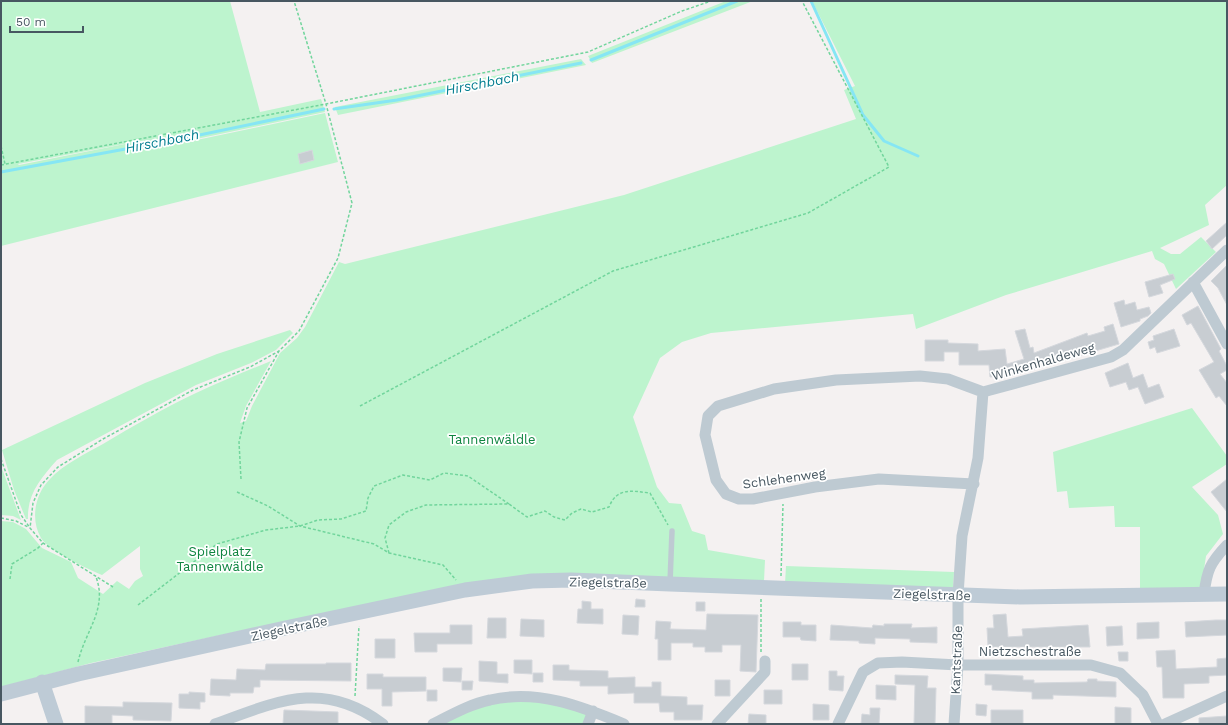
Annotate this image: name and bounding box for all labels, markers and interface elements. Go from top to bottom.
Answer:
scale bar [10,8,83,34]
text: 50 m [16,15,46,29]
water label: Hirschbach [444,68,520,98]
water label: Hirschbach [124,126,200,156]
street label: Winkenhaldeweg [990,340,1097,383]
park label: Tannenwäldle [448,432,536,447]
street label: Schlehenweg [742,465,827,492]
park label: Spielplatz Tannenwäldle [176,544,264,574]
street label: Ziegelstraße [569,574,647,591]
street label: Ziegelstraße [893,586,971,603]
street label: Ziegelstraße [249,613,329,644]
street label: Kantstraße [948,625,965,695]
street label: Nietzschestraße [979,644,1081,659]

